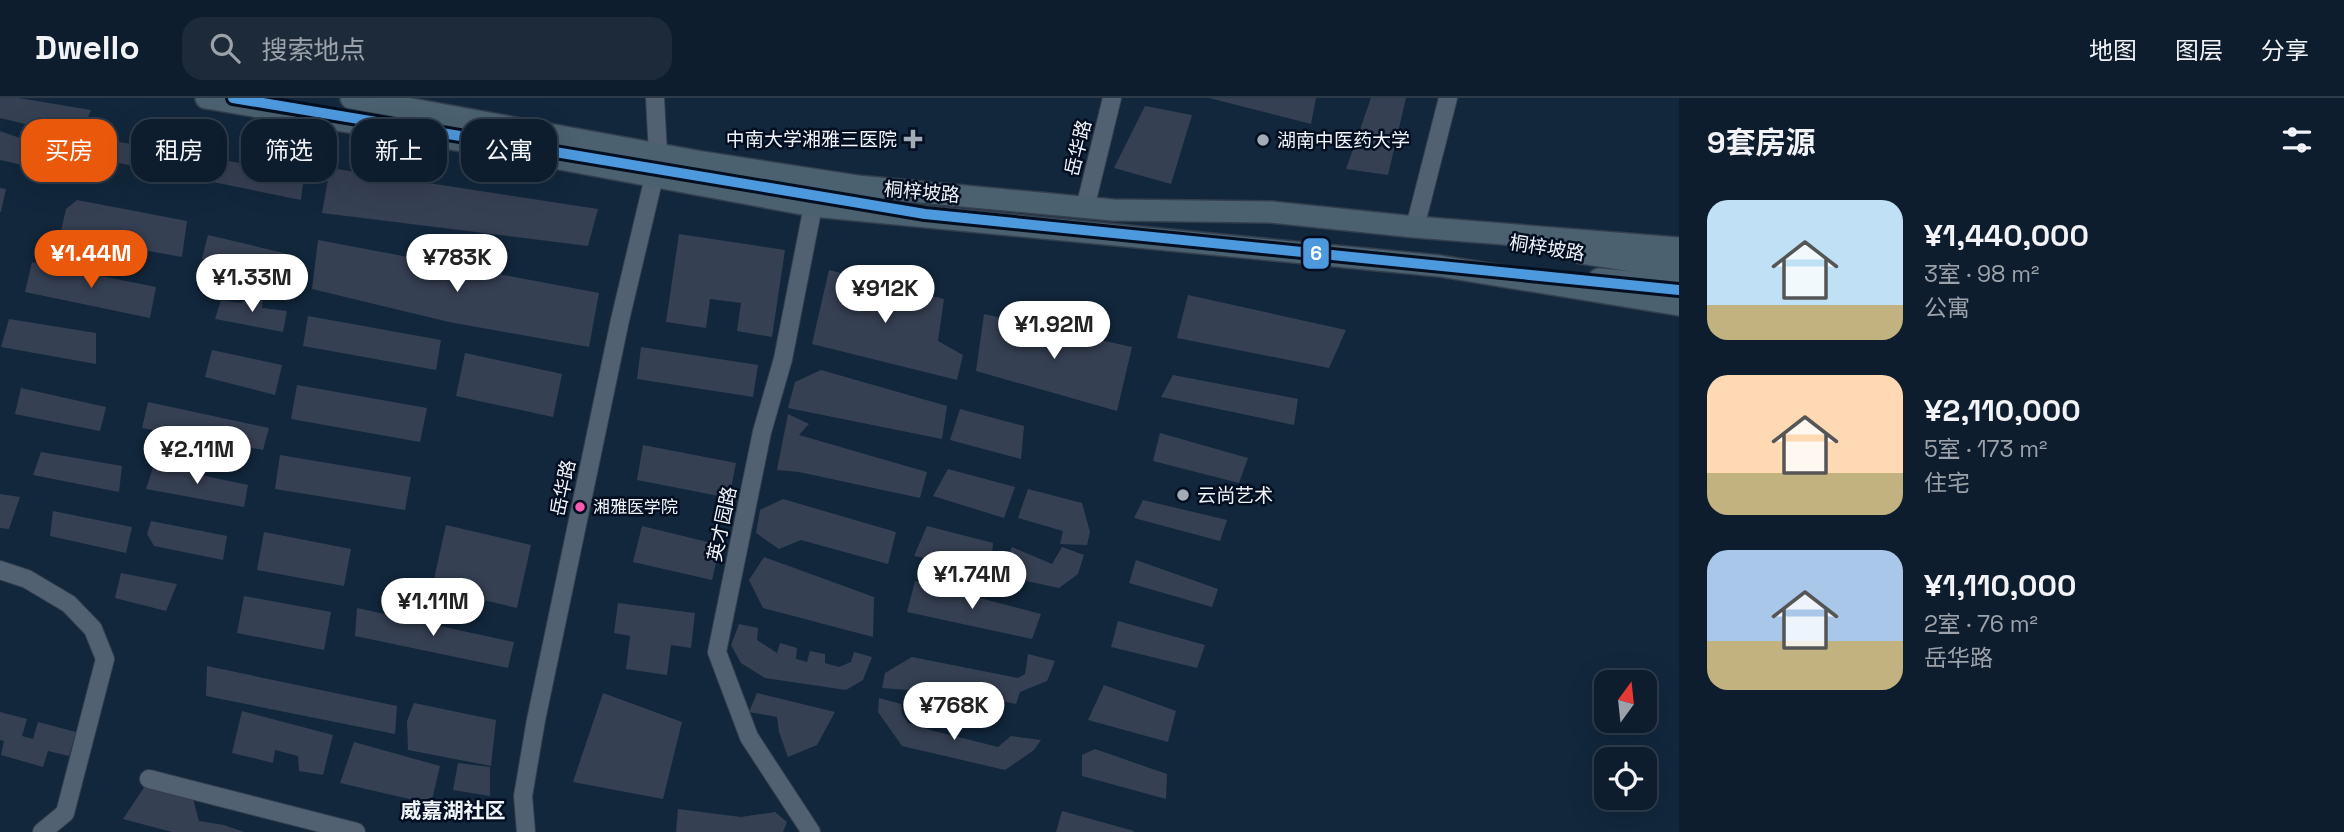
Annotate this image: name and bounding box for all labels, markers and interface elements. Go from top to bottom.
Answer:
search box [182,17,672,80]
text: Dwello [35,27,140,69]
icon: search [206,29,244,67]
text: 搜索地点 [262,33,366,67]
text: 地图 [2089,35,2137,66]
text: 图层 [2175,35,2223,66]
text: 分享 [2261,35,2309,66]
street label: 岳华路 [1059,117,1097,179]
chip: 买房 [21,119,117,182]
chip: 租房 [131,119,227,182]
chip: 筛选 [241,119,337,182]
chip: 新上 [351,119,447,182]
chip: 公寓 [461,119,557,182]
icon: filters [2278,121,2316,159]
text: 9套房源 [1707,123,1816,162]
place label: 中南大学湘雅三医院 [726,127,897,152]
place label: 湖南中医药大学 [1277,128,1410,153]
marker: 中南大学湘雅三医院 [903,129,923,149]
marker: 湖南中医药大学 [1255,132,1271,148]
street label: 桐梓坡路 [883,176,961,208]
text: ¥1,440,000 [1924,216,2089,255]
icon: home [1763,228,1847,312]
pin: ¥1.44M [34,230,148,290]
street label: 桐梓坡路 [1508,230,1586,266]
pin: ¥783K [408,234,506,294]
line badge: 6 [1302,237,1330,270]
text: ¥1.44M [50,238,132,268]
text: 6 [1310,241,1322,266]
text: ¥783K [422,242,492,272]
pin: ¥1.33M [195,254,309,314]
text: 3室 · 98 m² [1924,259,2040,289]
text: ¥1.33M [212,262,292,292]
pin: ¥912K [836,266,934,325]
text: ¥912K [852,273,918,303]
text: 公寓 [1924,293,1970,323]
pin: ¥1.92M [997,302,1111,361]
text: ¥1.92M [1014,309,1094,339]
text: ¥2,110,000 [1924,391,2081,430]
icon: home [1763,403,1847,487]
pin: ¥2.11M [140,426,254,486]
text: ¥2.11M [160,434,234,464]
text: 5室 · 173 m² [1924,434,2048,464]
street label: 岳华路 [545,458,581,518]
text: 住宅 [1924,468,1970,498]
place label: 云尚艺术 [1197,483,1273,508]
street label: 英才园路 [702,484,742,564]
marker: 云尚艺术 [1175,487,1191,503]
place label: 湘雅医学院 [593,496,678,518]
marker: 湘雅医学院 [573,500,587,514]
pin: ¥1.74M [915,552,1029,611]
text: ¥1.74M [933,559,1011,589]
text: ¥1,110,000 [1924,566,2076,605]
pin: ¥1.11M [376,578,490,638]
icon: home [1763,578,1847,662]
text: ¥1.11M [397,586,469,616]
text: 2室 · 76 m² [1924,609,2038,639]
text: 岳华路 [1924,643,1993,673]
north arrow [1594,670,1657,733]
map controls [1594,670,1657,810]
pin: ¥768K [905,682,1003,742]
text: ¥768K [919,690,989,720]
button: locate [1594,747,1657,810]
district label: 威嘉湖社区 [401,797,506,824]

